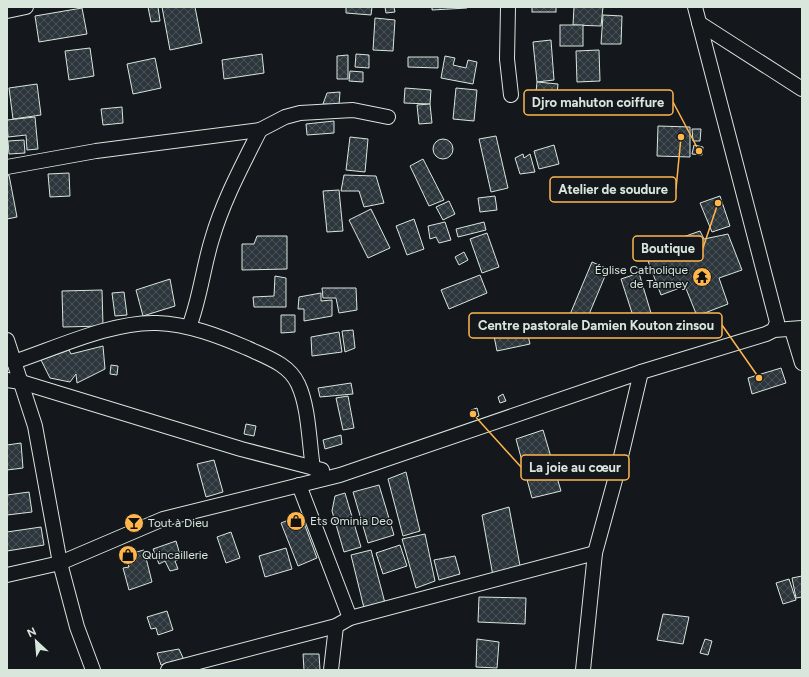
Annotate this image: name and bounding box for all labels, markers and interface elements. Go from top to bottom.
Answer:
callout: Djro mahuton coiffure [524,90,673,115]
text: Djro mahuton coiffure [532,95,664,110]
callout: Atelier de soudure [550,177,676,202]
text: Atelier de soudure [558,182,668,197]
callout: Boutique [633,236,703,261]
text: Boutique [641,241,695,256]
place label: Église Catholique de Tanmey [595,263,689,291]
temple icon: Église Catholique de Tanmey [691,266,713,288]
callout: Centre pastorale Damien Kouton zinsou [469,313,722,338]
text: Centre pastorale Damien Kouton zinsou [478,318,714,333]
callout: La joie au cœur [521,455,629,480]
text: La joie au cœur [529,460,621,475]
shop icon: Ets Ominia Deo [285,510,307,532]
bar icon: Tout à Dieu [123,512,145,534]
place label: Ets Ominia Deo [310,514,393,528]
place label: Tout à Dieu [148,516,208,530]
shop icon: Quincaillerie [117,544,139,566]
place label: Quincaillerie [142,548,209,562]
north arrow [16,621,56,661]
text: N [25,625,39,640]

